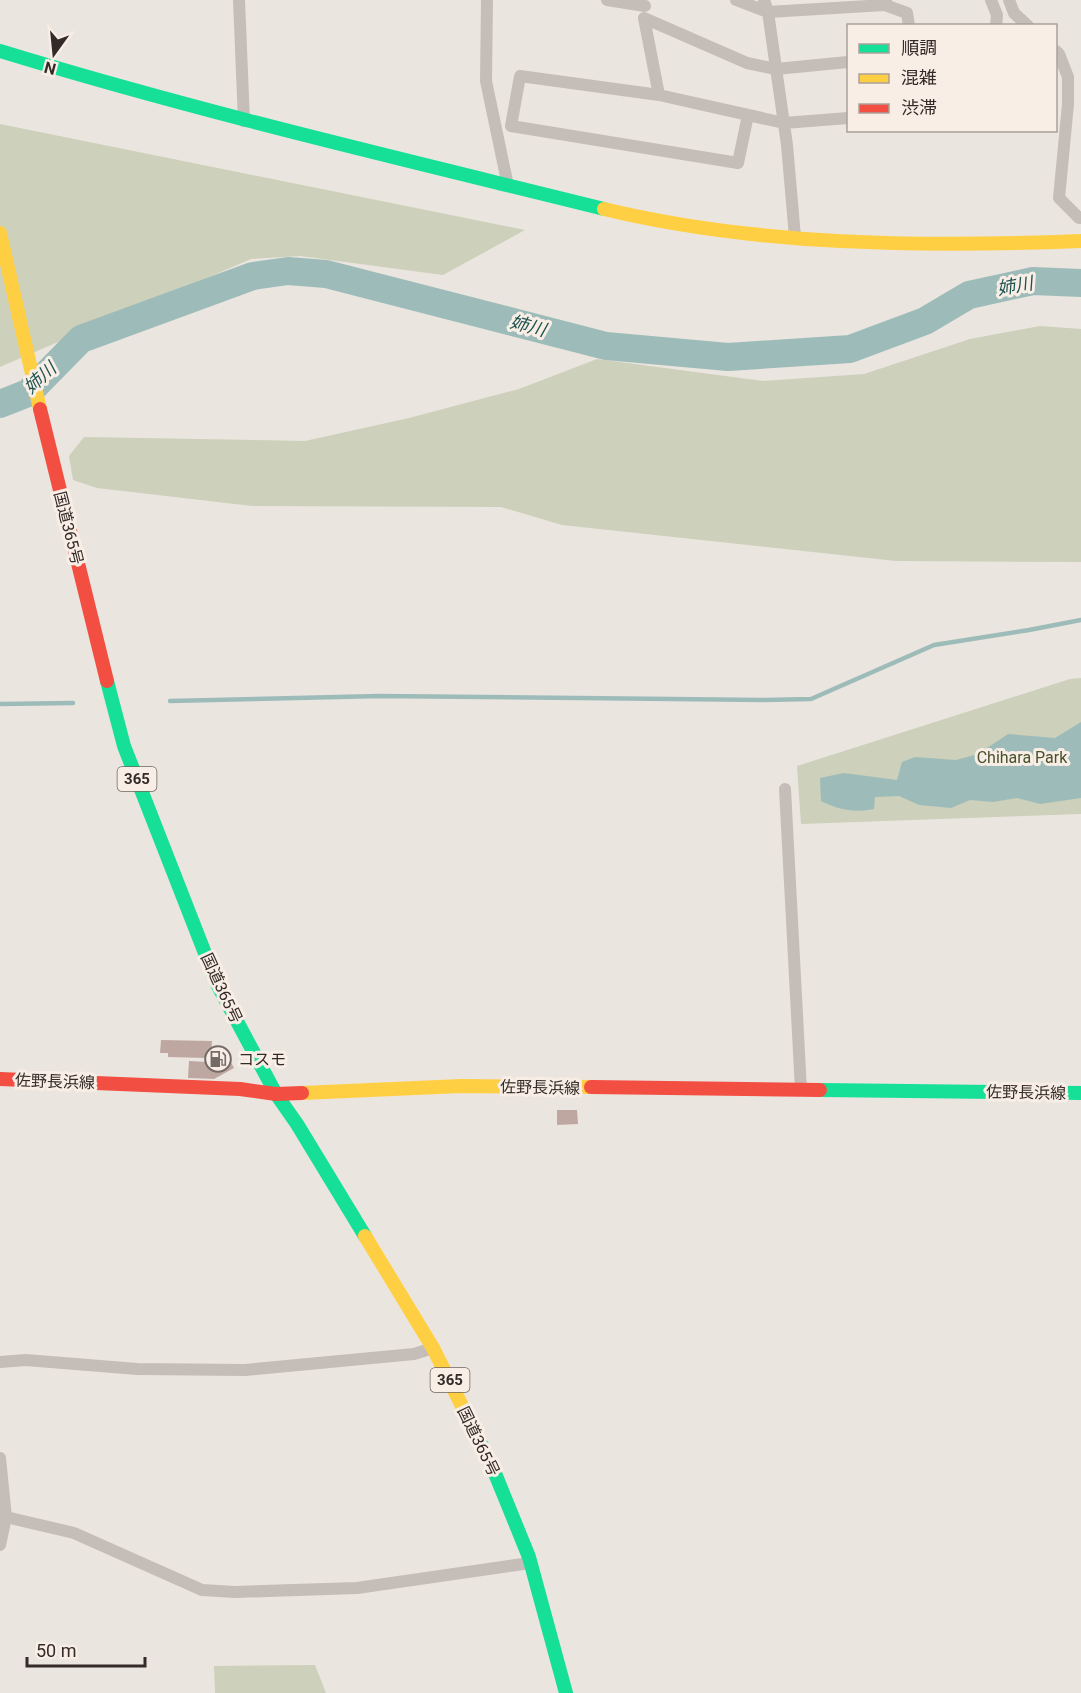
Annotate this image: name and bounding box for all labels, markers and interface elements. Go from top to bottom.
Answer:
north arrow [24,24,84,84]
legend [847,24,1057,132]
text: 順調 [901,37,937,58]
text: N [42,57,58,79]
text: 混雑 [901,67,937,88]
text: 渋滞 [901,97,937,118]
water label: 姉川 [995,272,1036,299]
water label: 姉川 [508,311,550,341]
water label: 姉川 [19,356,62,397]
street label: 国道365号 [50,489,87,567]
park label: Chihara Park [977,748,1068,767]
road number: 365 [118,767,156,791]
street label: 国道365号 [197,950,246,1026]
fuel station icon: コスモ [203,1044,233,1074]
place label: コスモ [238,1050,286,1069]
street label: 佐野長浜線 [15,1071,95,1092]
street label: 佐野長浜線 [500,1077,580,1098]
street label: 佐野長浜線 [986,1082,1066,1103]
road number: 365 [430,1368,470,1392]
street label: 国道365号 [454,1403,504,1479]
scale bar [27,1630,146,1668]
text: 50 m [36,1640,76,1661]

